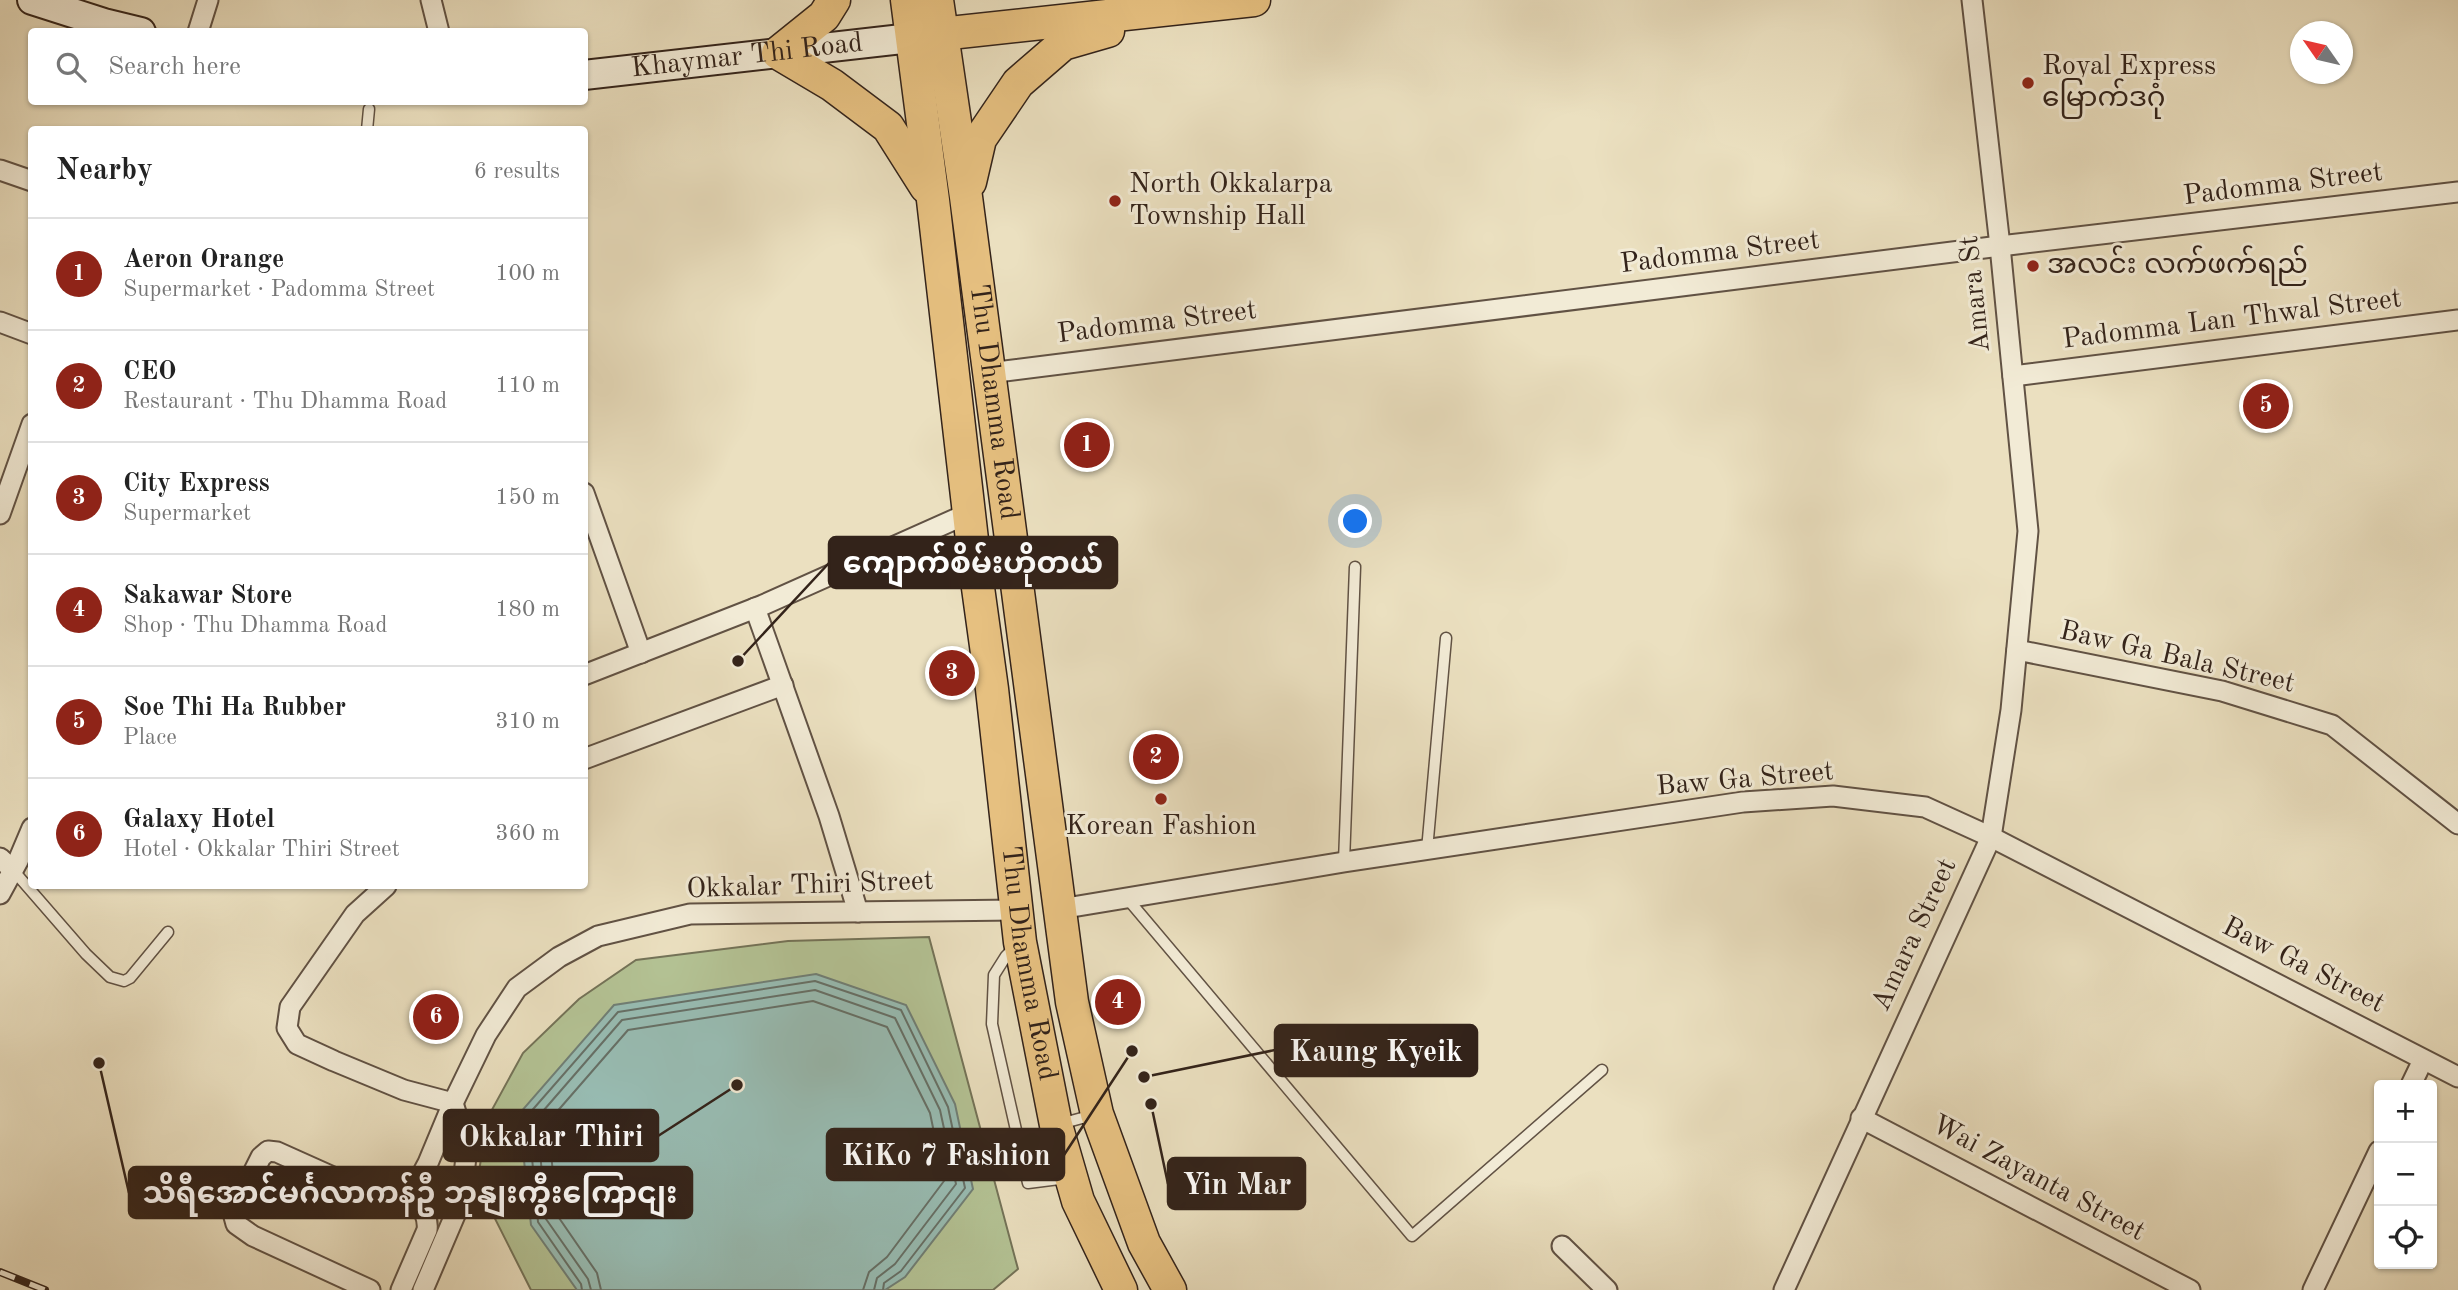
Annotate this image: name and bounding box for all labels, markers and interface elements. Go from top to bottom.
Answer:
north arrow [2290,21,2353,84]
search box [28,28,588,105]
street label: Khaymar Thi Road [630,30,864,84]
icon: search [52,48,90,86]
place label: Royal Express မြောက်ဒဂုံ [2042,53,2216,119]
text: Search here [108,54,241,80]
marker: Royal Express မြောက်ဒဂုံ [2020,75,2036,91]
text: Nearby [56,156,153,186]
street label: Padomma Street [2182,159,2384,211]
text: 6 results [474,160,560,183]
place label: North Okkalarpa Township Hall [1129,171,1333,231]
marker: North Okkalarpa Township Hall [1107,193,1123,209]
street label: Padomma Street [1619,227,1821,279]
street label: Amara St [1956,234,1996,354]
place label: အလင်း လက်ဖက်ရည် [2047,245,2308,286]
text: Aeron Orange [123,247,284,273]
marker: အလင်း လက်ဖက်ရည် [2025,258,2041,274]
text: 1 [72,262,86,285]
text: 100 m [495,262,560,285]
text: Supermarket · Padomma Street [123,278,435,301]
street label: Thu Dhamma Road [964,283,1022,522]
street label: Padomma Lan Thwal Street [2061,285,2403,355]
street label: Padomma Street [1056,297,1258,349]
text: CEO [123,359,177,385]
text: 2 [72,374,86,397]
text: 110 m [495,374,560,397]
pin: 5 [2243,380,2289,432]
text: Restaurant · Thu Dhamma Road [123,390,447,413]
pin: 1 [1064,419,1110,471]
text: City Express [123,471,270,497]
text: 3 [72,486,86,509]
text: 150 m [495,486,560,509]
text: Supermarket [123,502,251,525]
your location [1338,504,1372,538]
callout: ကျောက်စိမ်းဟိုတယ် [829,537,1117,588]
text: ကျောက်စိမ်းဟိုတယ် [843,542,1103,588]
text: Sakawar Store [123,583,293,609]
text: 4 [72,598,86,621]
text: 180 m [495,598,560,621]
text: Shop · Thu Dhamma Road [123,614,387,637]
street label: Baw Ga Bala Street [2057,617,2297,699]
pin: 3 [929,647,975,699]
text: Soe Thi Ha Rubber [123,695,346,721]
text: 5 [72,710,86,733]
text: 310 m [495,710,560,733]
text: Place [123,726,177,749]
pin: 2 [1133,731,1179,783]
street label: Baw Ga Street [1655,758,1835,802]
marker: Korean Fashion [1153,791,1169,807]
text: Galaxy Hotel [123,807,275,833]
place label: Korean Fashion [1065,813,1257,841]
text: 6 [72,822,86,845]
text: 360 m [495,822,560,845]
text: Hotel · Okkalar Thiri Street [123,838,400,861]
street label: Thu Dhamma Road [995,844,1061,1083]
street label: Amara Street [1867,854,1963,1016]
street label: Okkalar Thiri Street [686,868,934,904]
street label: Baw Ga Street [2217,913,2389,1019]
pin: 4 [1095,976,1141,1028]
pin: 6 [413,991,459,1043]
callout: Kaung Kyeik [1275,1025,1477,1076]
text: Kaung Kyeik [1289,1038,1463,1068]
map controls [2374,1080,2437,1269]
button: + [2374,1080,2437,1143]
callout: Okkalar Thiri [444,1110,658,1161]
street label: Wai Zayanta Street [1927,1111,2149,1247]
text: Okkalar Thiri [458,1123,644,1153]
callout: KiKo 7 Fashion [827,1129,1064,1180]
text: KiKo 7 Fashion [841,1142,1051,1172]
button: − [2374,1143,2437,1206]
callout: Yin Mar [1168,1158,1305,1209]
callout: သိရီအောင်မင်္ဂလာကန်ဦ ဘုနျးကွီးကြောငျး [129,1167,692,1218]
text: Yin Mar [1183,1171,1291,1201]
text: သိရီအောင်မင်္ဂလာကန်ဦ ဘုနျးကွီးကြောငျး [142,1172,678,1218]
button: locate [2374,1206,2437,1269]

